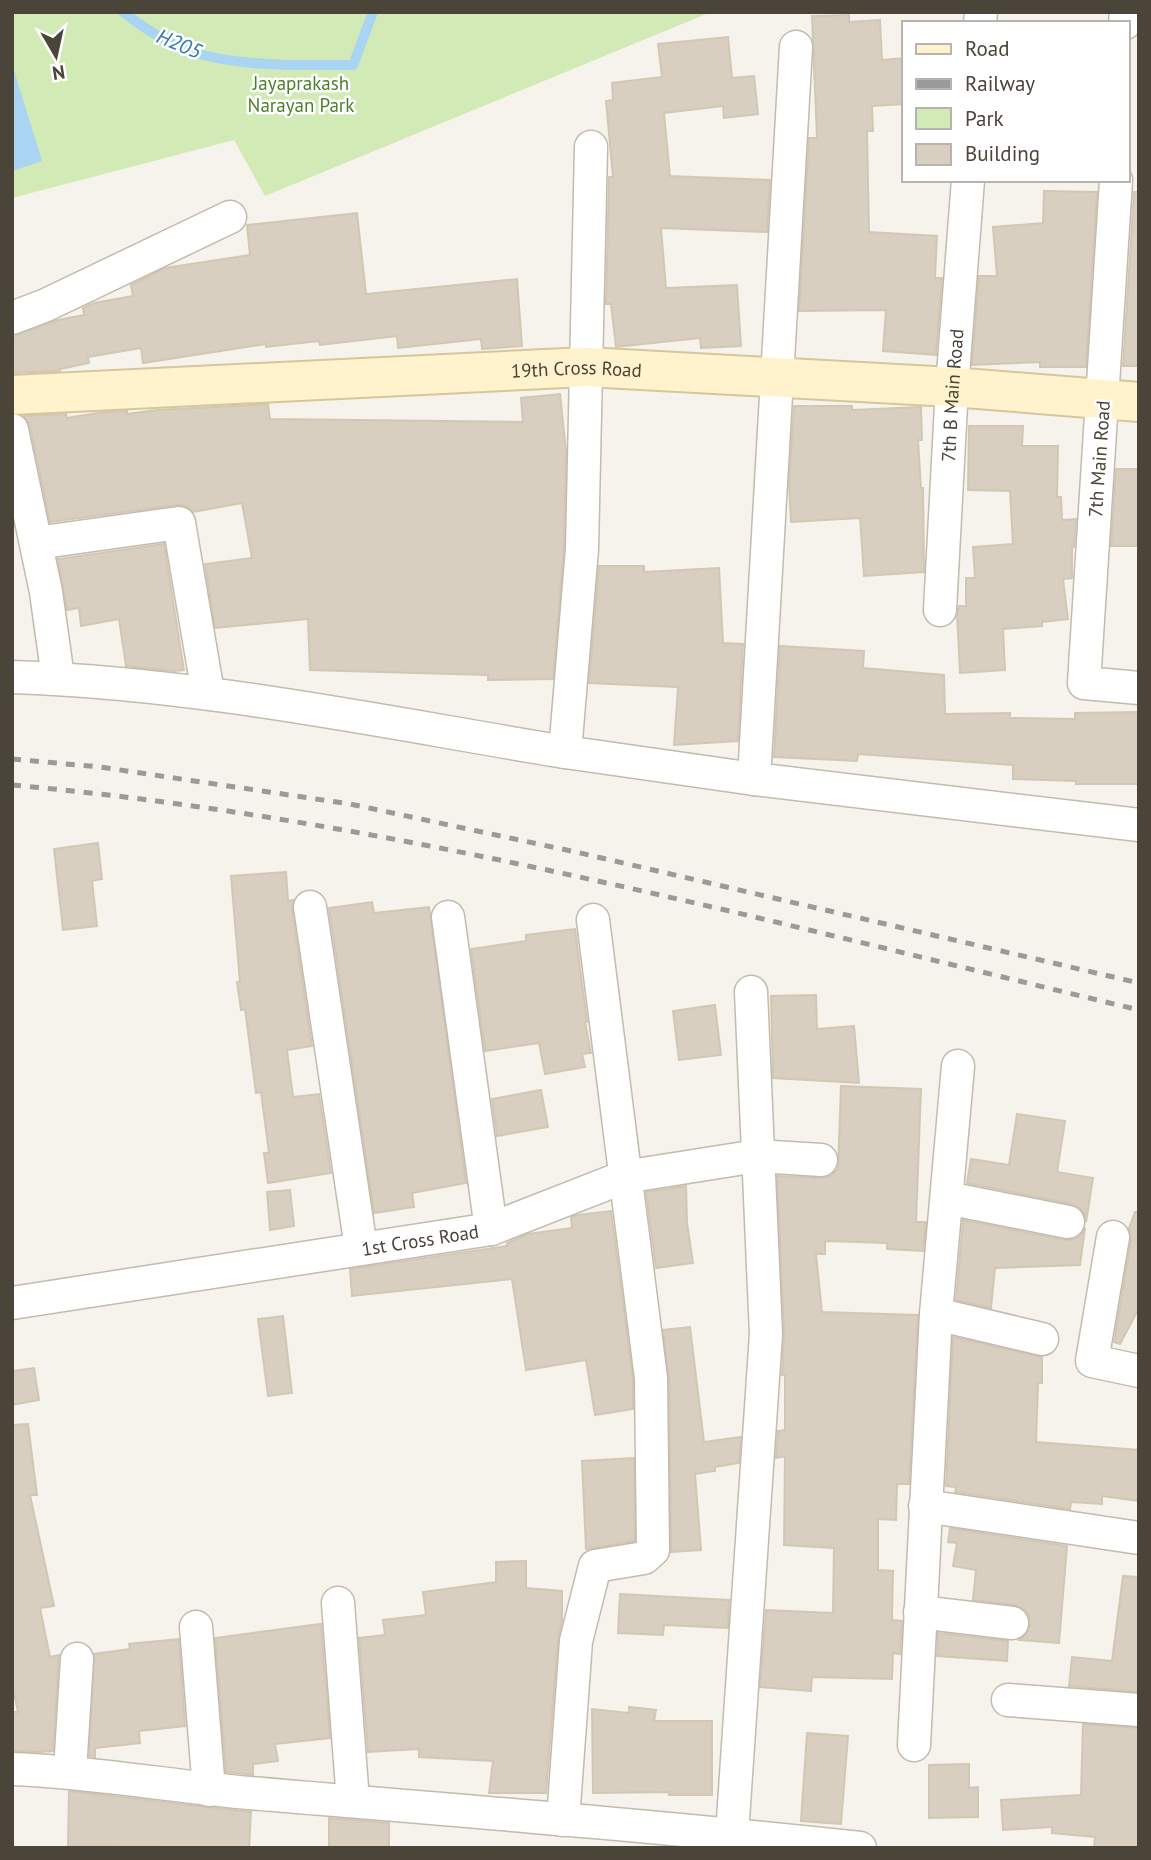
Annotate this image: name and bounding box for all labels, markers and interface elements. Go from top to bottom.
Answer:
north arrow [21,21,91,91]
legend [902,21,1130,182]
water label: H205 [153,22,207,65]
text: Road [965,35,1009,62]
text: N [51,60,67,86]
text: Railway [965,70,1035,97]
park label: Jayaprakash Narayan Park [248,71,354,117]
text: Park [965,105,1004,132]
text: Building [965,140,1040,167]
street label: 7th B Main Road [936,328,968,463]
street label: 19th Cross Road [510,355,642,383]
street label: 7th Main Road [1083,400,1115,518]
street label: 1st Cross Road [360,1219,481,1261]

